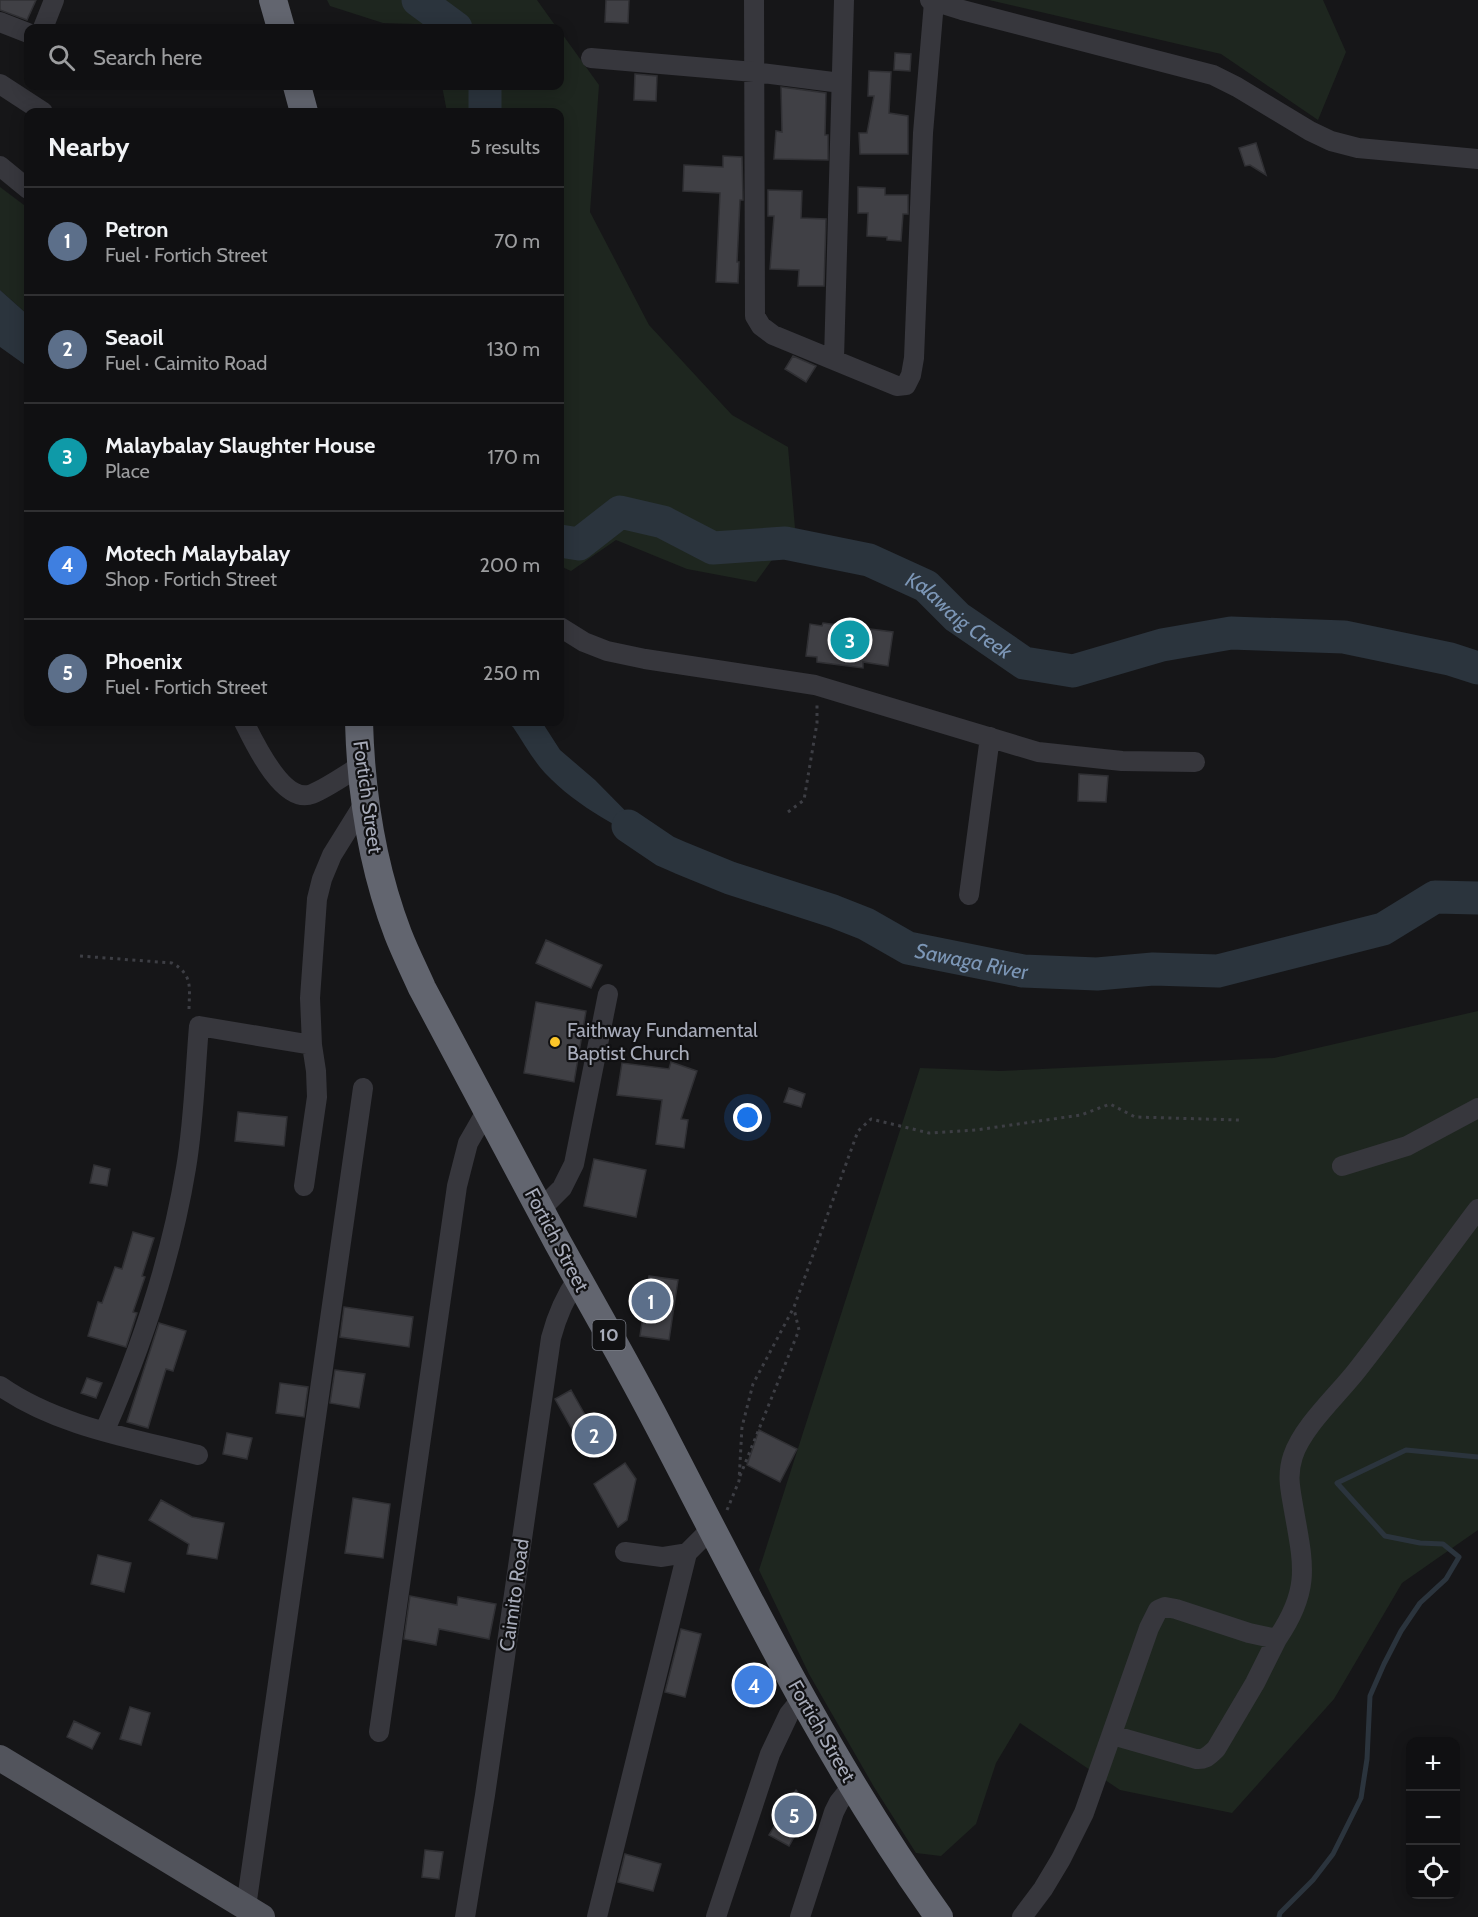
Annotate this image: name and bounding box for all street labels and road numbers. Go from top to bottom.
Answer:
street label: Fortich Street [348,739,388,855]
street label: Fortich Street [520,1184,594,1296]
road number: 10 [592,1320,626,1350]
street label: Caimito Road [494,1537,534,1653]
street label: Fortich Street [783,1676,861,1786]

